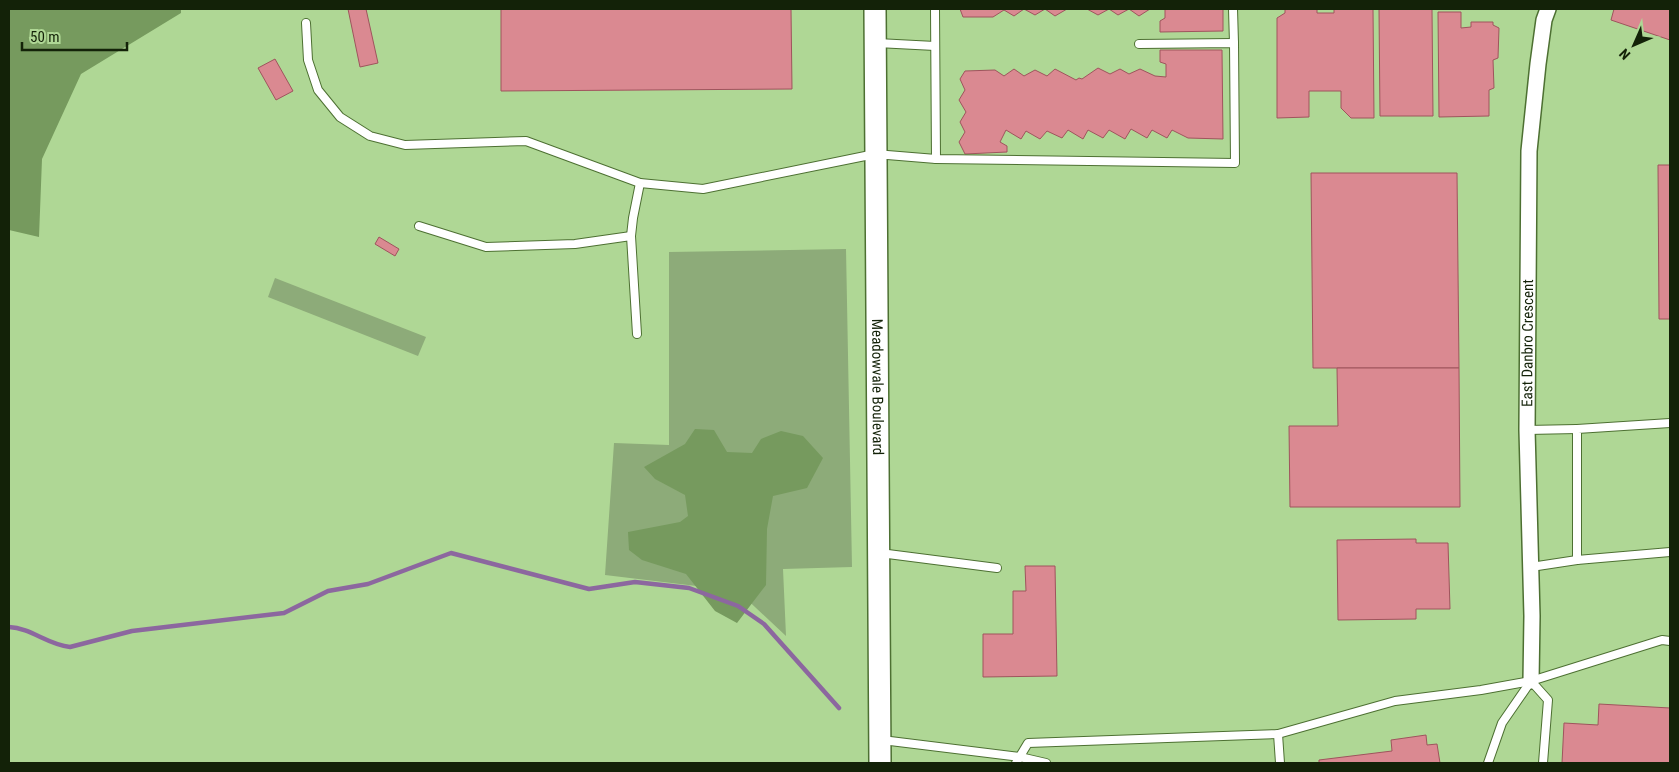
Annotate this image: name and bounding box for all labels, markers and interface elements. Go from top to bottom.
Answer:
scale bar [22,20,128,52]
north arrow [1609,20,1659,70]
text: 50 m [30,28,60,46]
text: N [1616,46,1633,63]
street label: East Danbro Crescent [1518,279,1537,407]
street label: Meadowvale Boulevard [868,319,887,455]

